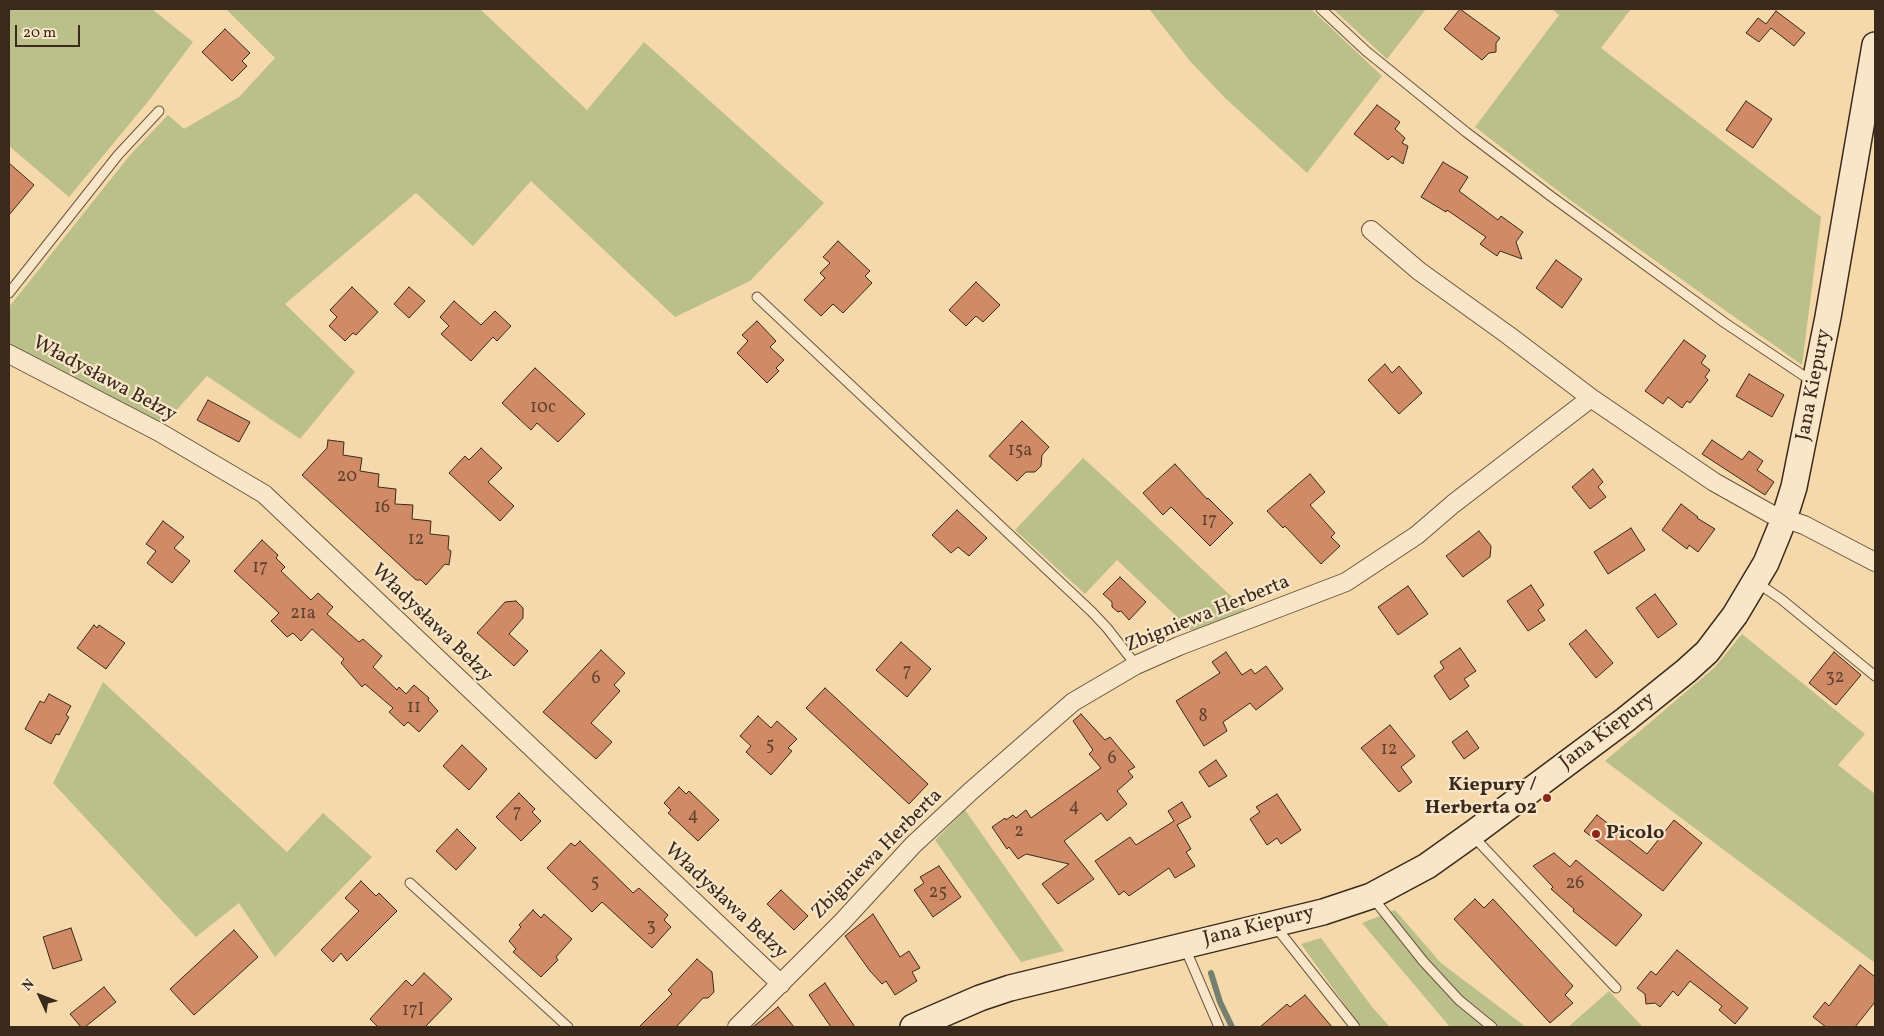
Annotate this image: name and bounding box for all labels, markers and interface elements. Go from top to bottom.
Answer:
scale bar [18,15,82,47]
text: 20 m [23,23,56,44]
street label: Jana Kiepury [1792,327,1838,443]
street label: Władysława Bełzy [28,332,180,428]
house number: 10c [530,398,556,420]
house number: 15a [1008,441,1032,463]
house number: 20 [337,467,357,489]
house number: 16 [374,498,390,520]
house number: 17 [1201,511,1217,533]
house number: 12 [408,530,424,552]
house number: 17 [252,558,268,580]
street label: Władysława Bełzy [365,560,497,688]
street label: Zbigniewa Herberta [1122,571,1294,659]
house number: 21a [290,604,316,626]
house number: 7 [903,662,911,684]
house number: 32 [1826,668,1844,690]
house number: 6 [591,669,601,691]
street label: Jana Kiepury [1555,688,1661,776]
house number: 11 [407,698,421,720]
house number: 8 [1198,707,1208,729]
house number: 5 [766,736,774,758]
house number: 12 [1381,740,1397,762]
house number: 6 [1107,749,1117,771]
place label: Kiepury / Herberta 02 [1425,774,1537,821]
street label: Zbigniewa Herberta [808,785,948,925]
marker: Kiepury / Herberta 02 [1541,792,1553,804]
house number: 4 [1069,797,1079,819]
house number: 7 [513,803,521,825]
house number: 4 [688,806,698,828]
house number: 2 [1014,822,1024,844]
place label: Picolo [1606,822,1664,846]
marker: Picolo [1590,828,1602,840]
street label: Władysława Bełzy [658,839,792,965]
house number: 5 [591,873,599,895]
house number: 26 [1566,874,1584,896]
house number: 25 [929,883,947,905]
street label: Jana Kiepury [1201,902,1317,952]
house number: 3 [646,917,656,939]
north arrow [15,971,65,1021]
text: N [18,975,39,996]
house number: 17I [402,1001,424,1023]

